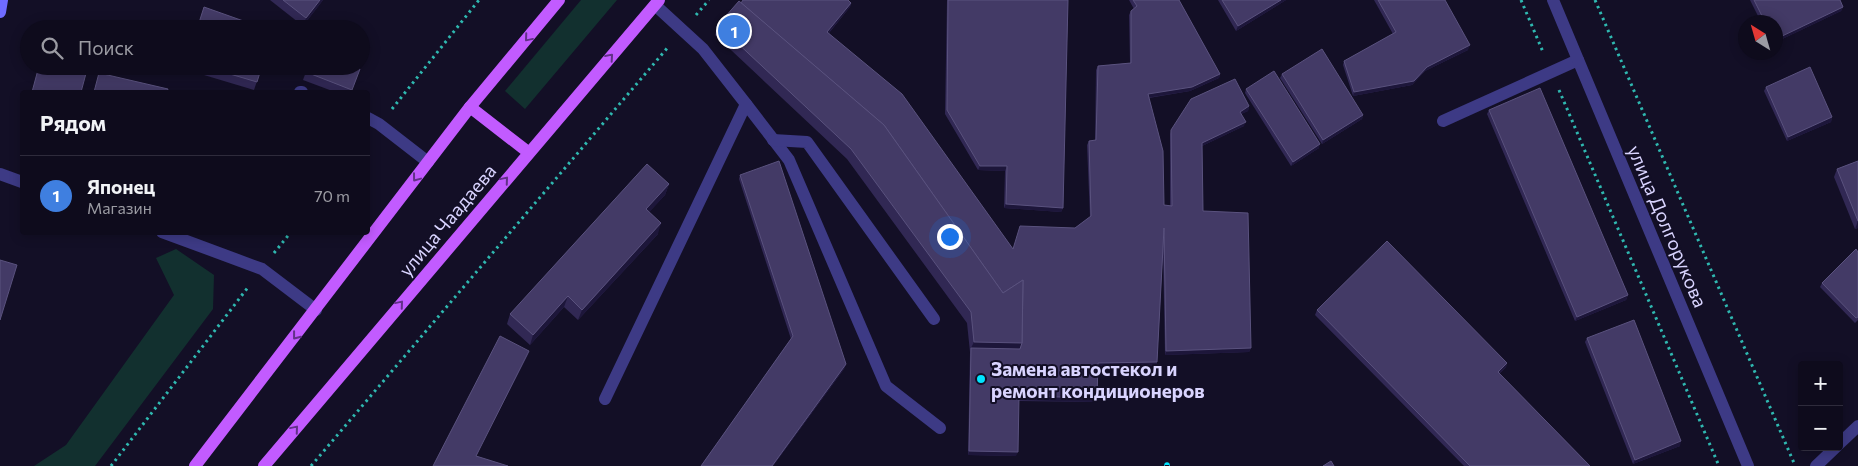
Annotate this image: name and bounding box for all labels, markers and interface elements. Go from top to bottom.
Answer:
pin: 1 [718,12,750,50]
north arrow [1738,15,1783,60]
search box [20,20,370,75]
one-way arrow [524,32,533,41]
icon: search [38,34,66,62]
text: Поиск [78,36,134,59]
one-way arrow [605,53,614,62]
text: Рядом [40,110,106,135]
street label: улица Долгорукова [1623,141,1713,311]
street label: улица Чаадаева [393,159,501,281]
one-way arrow [413,172,421,181]
text: Японец [87,175,155,198]
one-way arrow [499,177,508,186]
text: 1 [52,186,60,205]
text: 70 m [314,186,350,205]
text: Магазин [87,198,152,217]
your location [937,224,963,250]
one-way arrow [395,301,404,310]
one-way arrow [293,330,302,339]
place label: Замена автостекол и ремонт кондиционеров [991,357,1205,402]
map controls [1798,361,1843,451]
button: + [1798,361,1843,406]
marker: Замена автостекол и ремонт кондиционеров [975,373,987,385]
button: − [1798,406,1843,451]
one-way arrow [290,425,299,434]

